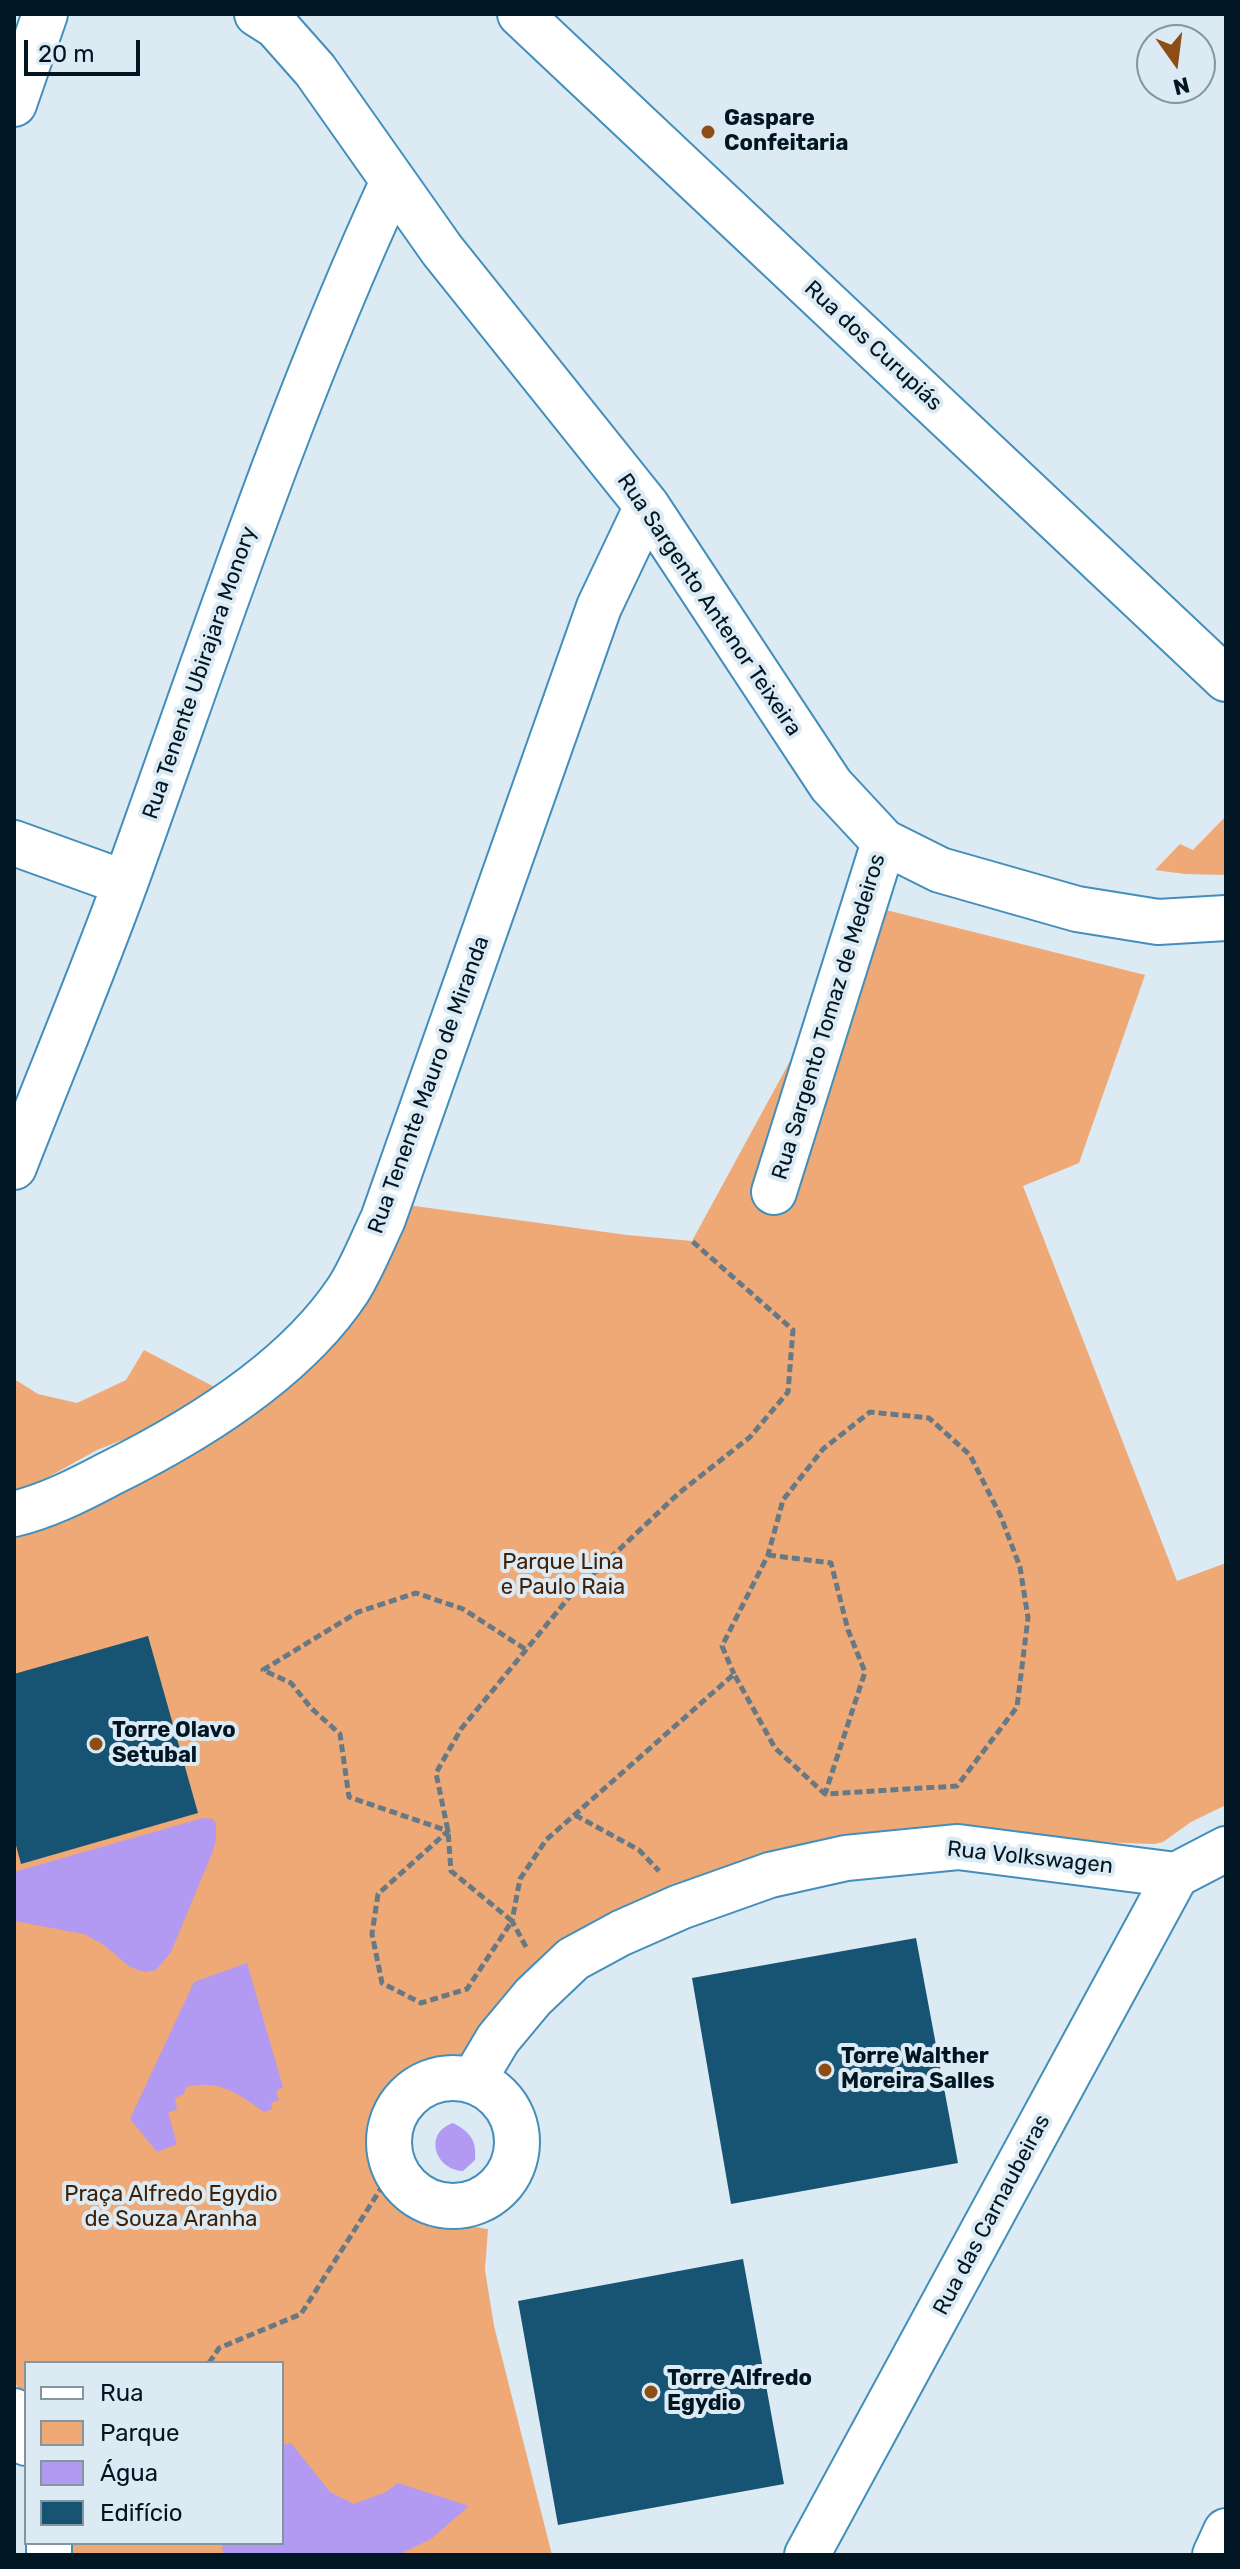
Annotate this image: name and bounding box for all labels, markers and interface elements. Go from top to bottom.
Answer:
scale bar [28,24,144,74]
north arrow [1136,24,1216,104]
text: 20 m [38,40,95,68]
text: N [1171,71,1192,101]
place label: Gaspare Confeitaria [724,106,848,158]
marker: Gaspare Confeitaria [699,123,717,141]
street label: Rua dos Curupiás [799,275,947,417]
street label: Rua Sargento Antenor Teixeira [611,469,807,741]
street label: Rua Tenente Ubirajara Monory [137,523,263,823]
street label: Rua Sargento Tomaz de Medeiros [767,851,891,1183]
street label: Rua Tenente Mauro de Miranda [363,933,495,1237]
park label: Parque Lina e Paulo Raia [501,1550,625,1602]
place label: Torre Olavo Setubal [112,1718,236,1770]
marker: Torre Olavo Setubal [87,1735,105,1753]
street label: Rua Volkswagen [946,1836,1114,1880]
place label: Torre Walther Moreira Salles [841,2044,995,2096]
marker: Torre Walther Moreira Salles [816,2061,834,2079]
street label: Rua das Carnaubeiras [928,2110,1056,2320]
park label: Praça Alfredo Egydio de Souza Aranha [64,2182,278,2234]
legend [24,2361,284,2545]
place label: Torre Alfredo Egydio [667,2366,812,2418]
text: Rua [100,2379,143,2407]
marker: Torre Alfredo Egydio [642,2383,660,2401]
text: Parque [100,2419,179,2447]
text: Água [100,2459,158,2487]
text: Edifício [100,2499,183,2527]

